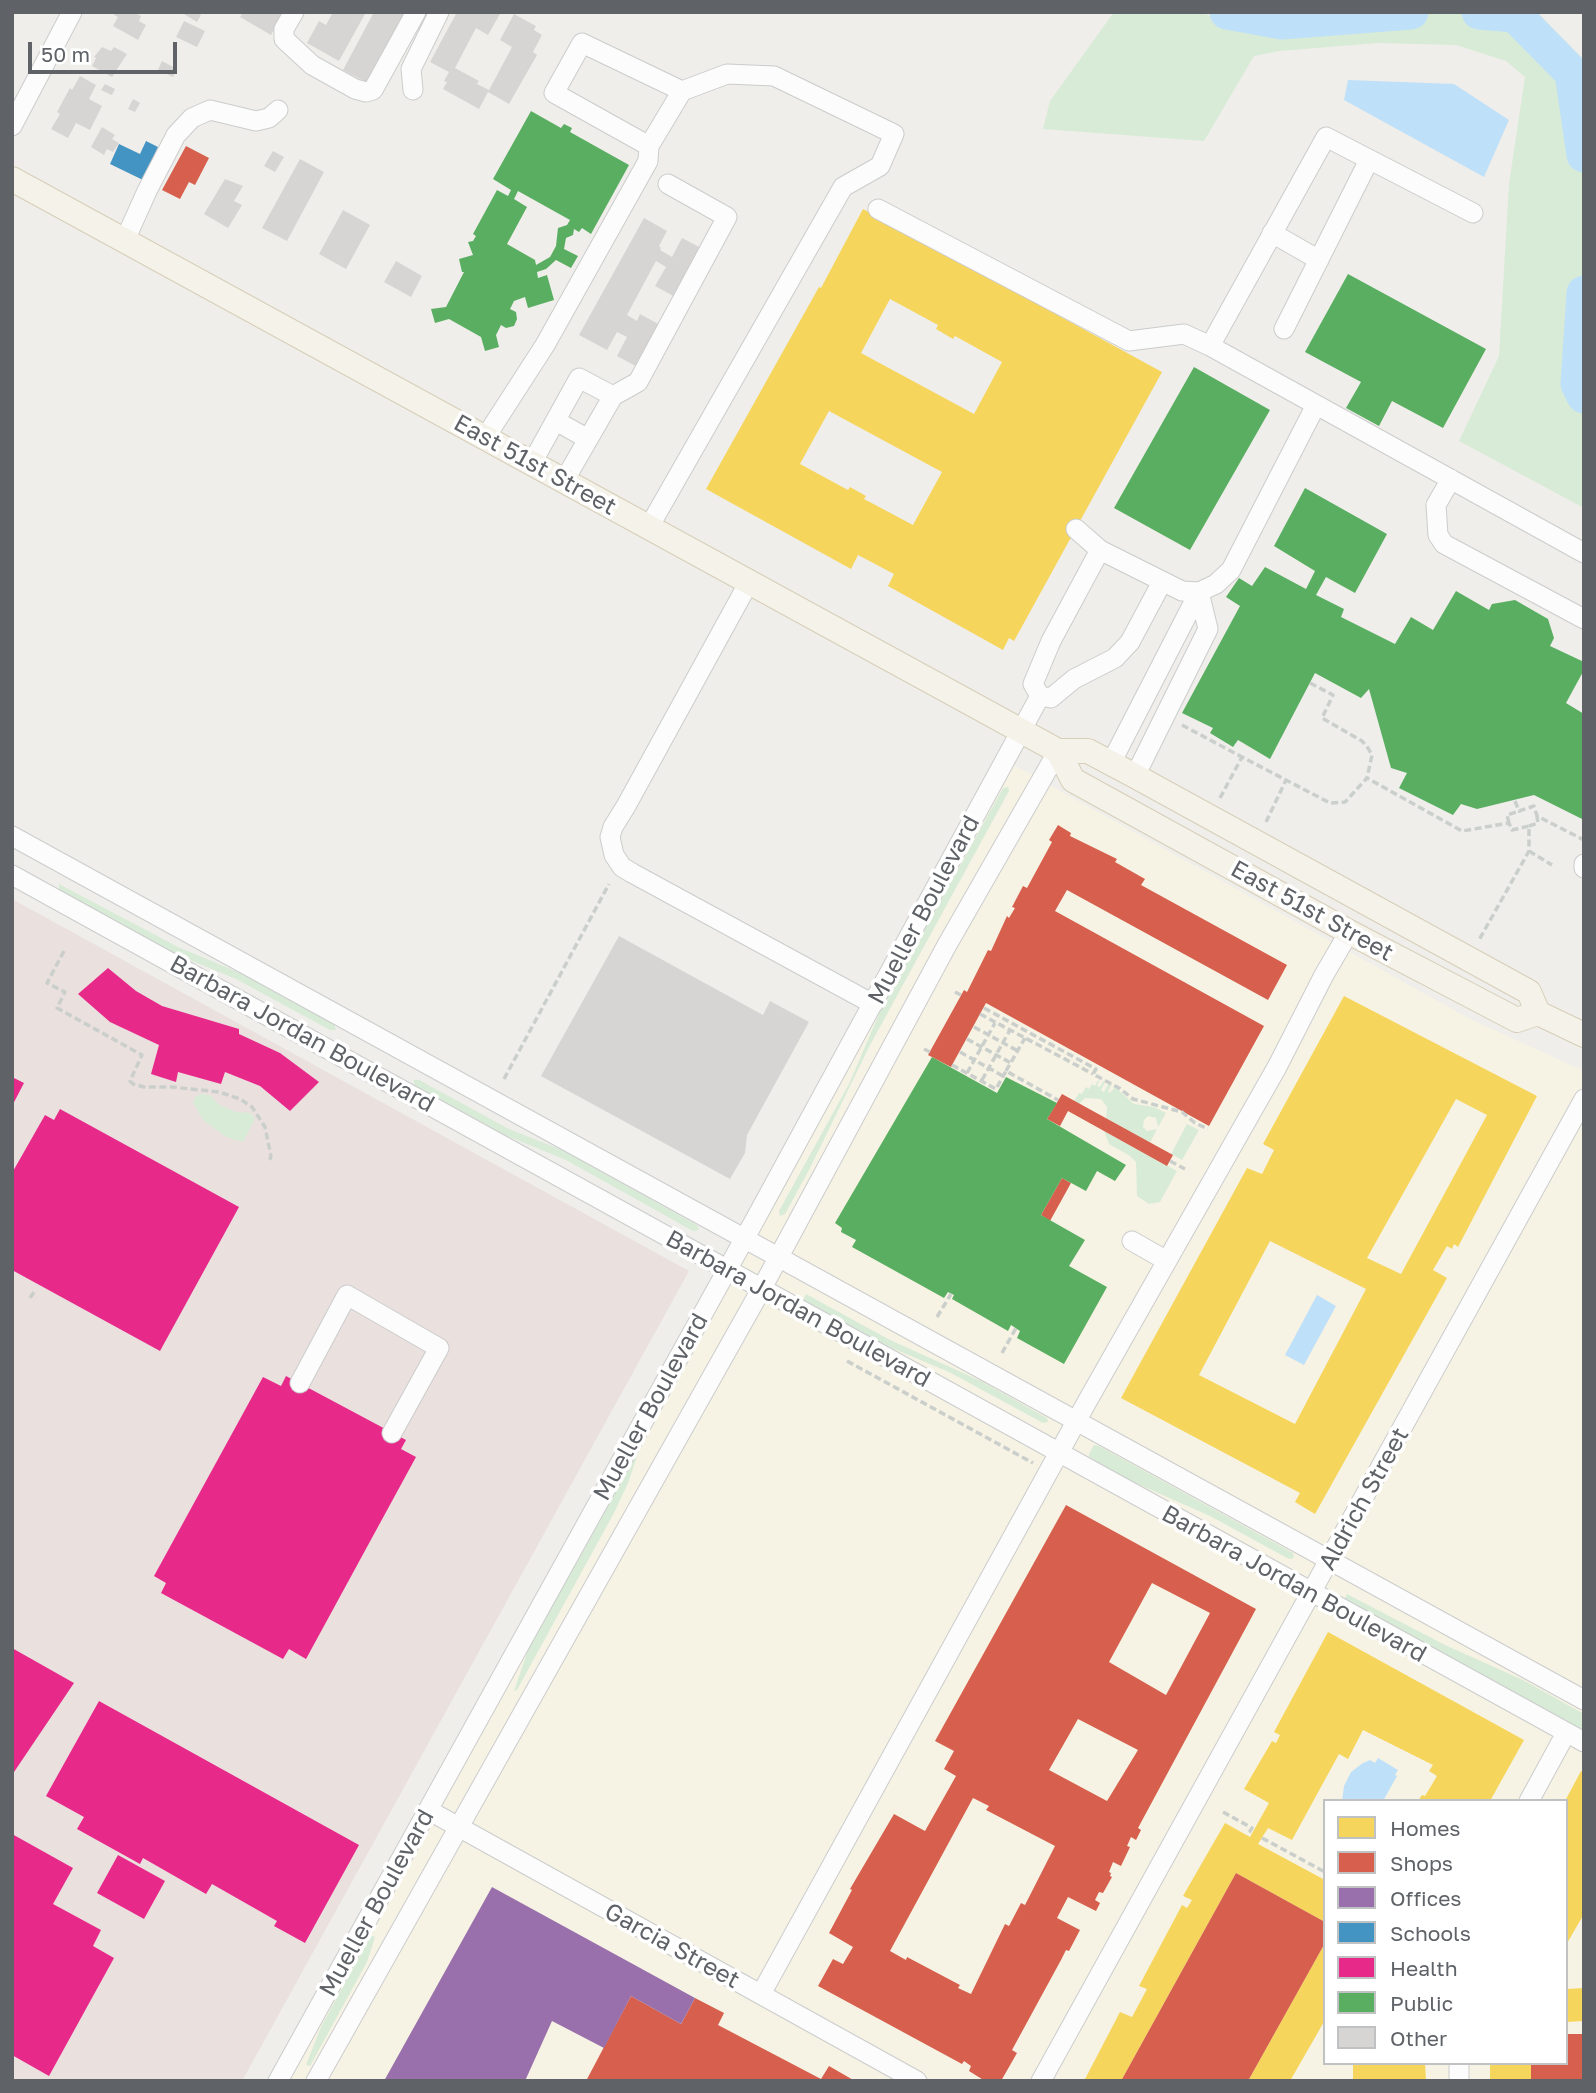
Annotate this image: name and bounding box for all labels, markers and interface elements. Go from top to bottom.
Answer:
scale bar [32,28,180,72]
text: 50 m [41,41,90,67]
street label: East 51st Street [449,408,621,522]
street label: Mueller Boulevard [862,811,986,1009]
street label: East 51st Street [1226,854,1398,968]
street label: Barbara Jordan Boulevard [165,949,439,1119]
street label: Barbara Jordan Boulevard [661,1224,935,1394]
street label: Mueller Boulevard [588,1308,714,1506]
street label: Aldrich Street [1313,1423,1415,1575]
street label: Barbara Jordan Boulevard [1157,1499,1431,1669]
legend [1323,1799,1568,2065]
street label: Mueller Boulevard [314,1804,440,2002]
text: Homes [1390,1815,1460,1841]
text: Shops [1390,1850,1453,1876]
text: Offices [1390,1885,1461,1911]
street label: Garcia Street [600,1897,744,1995]
text: Schools [1390,1920,1471,1946]
text: Health [1390,1955,1458,1981]
text: Public [1390,1990,1453,2016]
text: Other [1390,2025,1447,2051]

